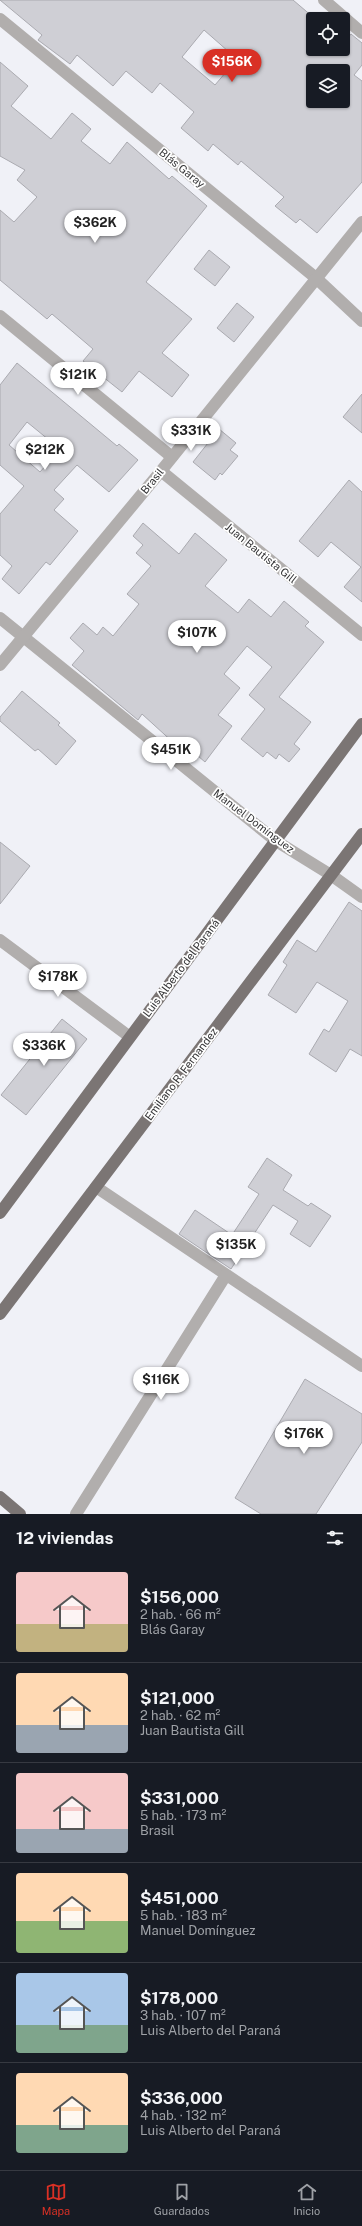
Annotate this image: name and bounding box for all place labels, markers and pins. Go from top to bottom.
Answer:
pin: $156K [204,49,260,83]
pin: $362K [67,210,123,244]
pin: $121K [50,362,106,396]
pin: $331K [163,418,219,452]
pin: $212K [17,437,73,471]
pin: $107K [169,620,225,654]
pin: $451K [143,737,199,771]
pin: $178K [30,964,86,998]
pin: $336K [16,1033,72,1067]
pin: $135K [208,1232,264,1266]
pin: $116K [133,1367,189,1401]
pin: $176K [276,1421,332,1455]

